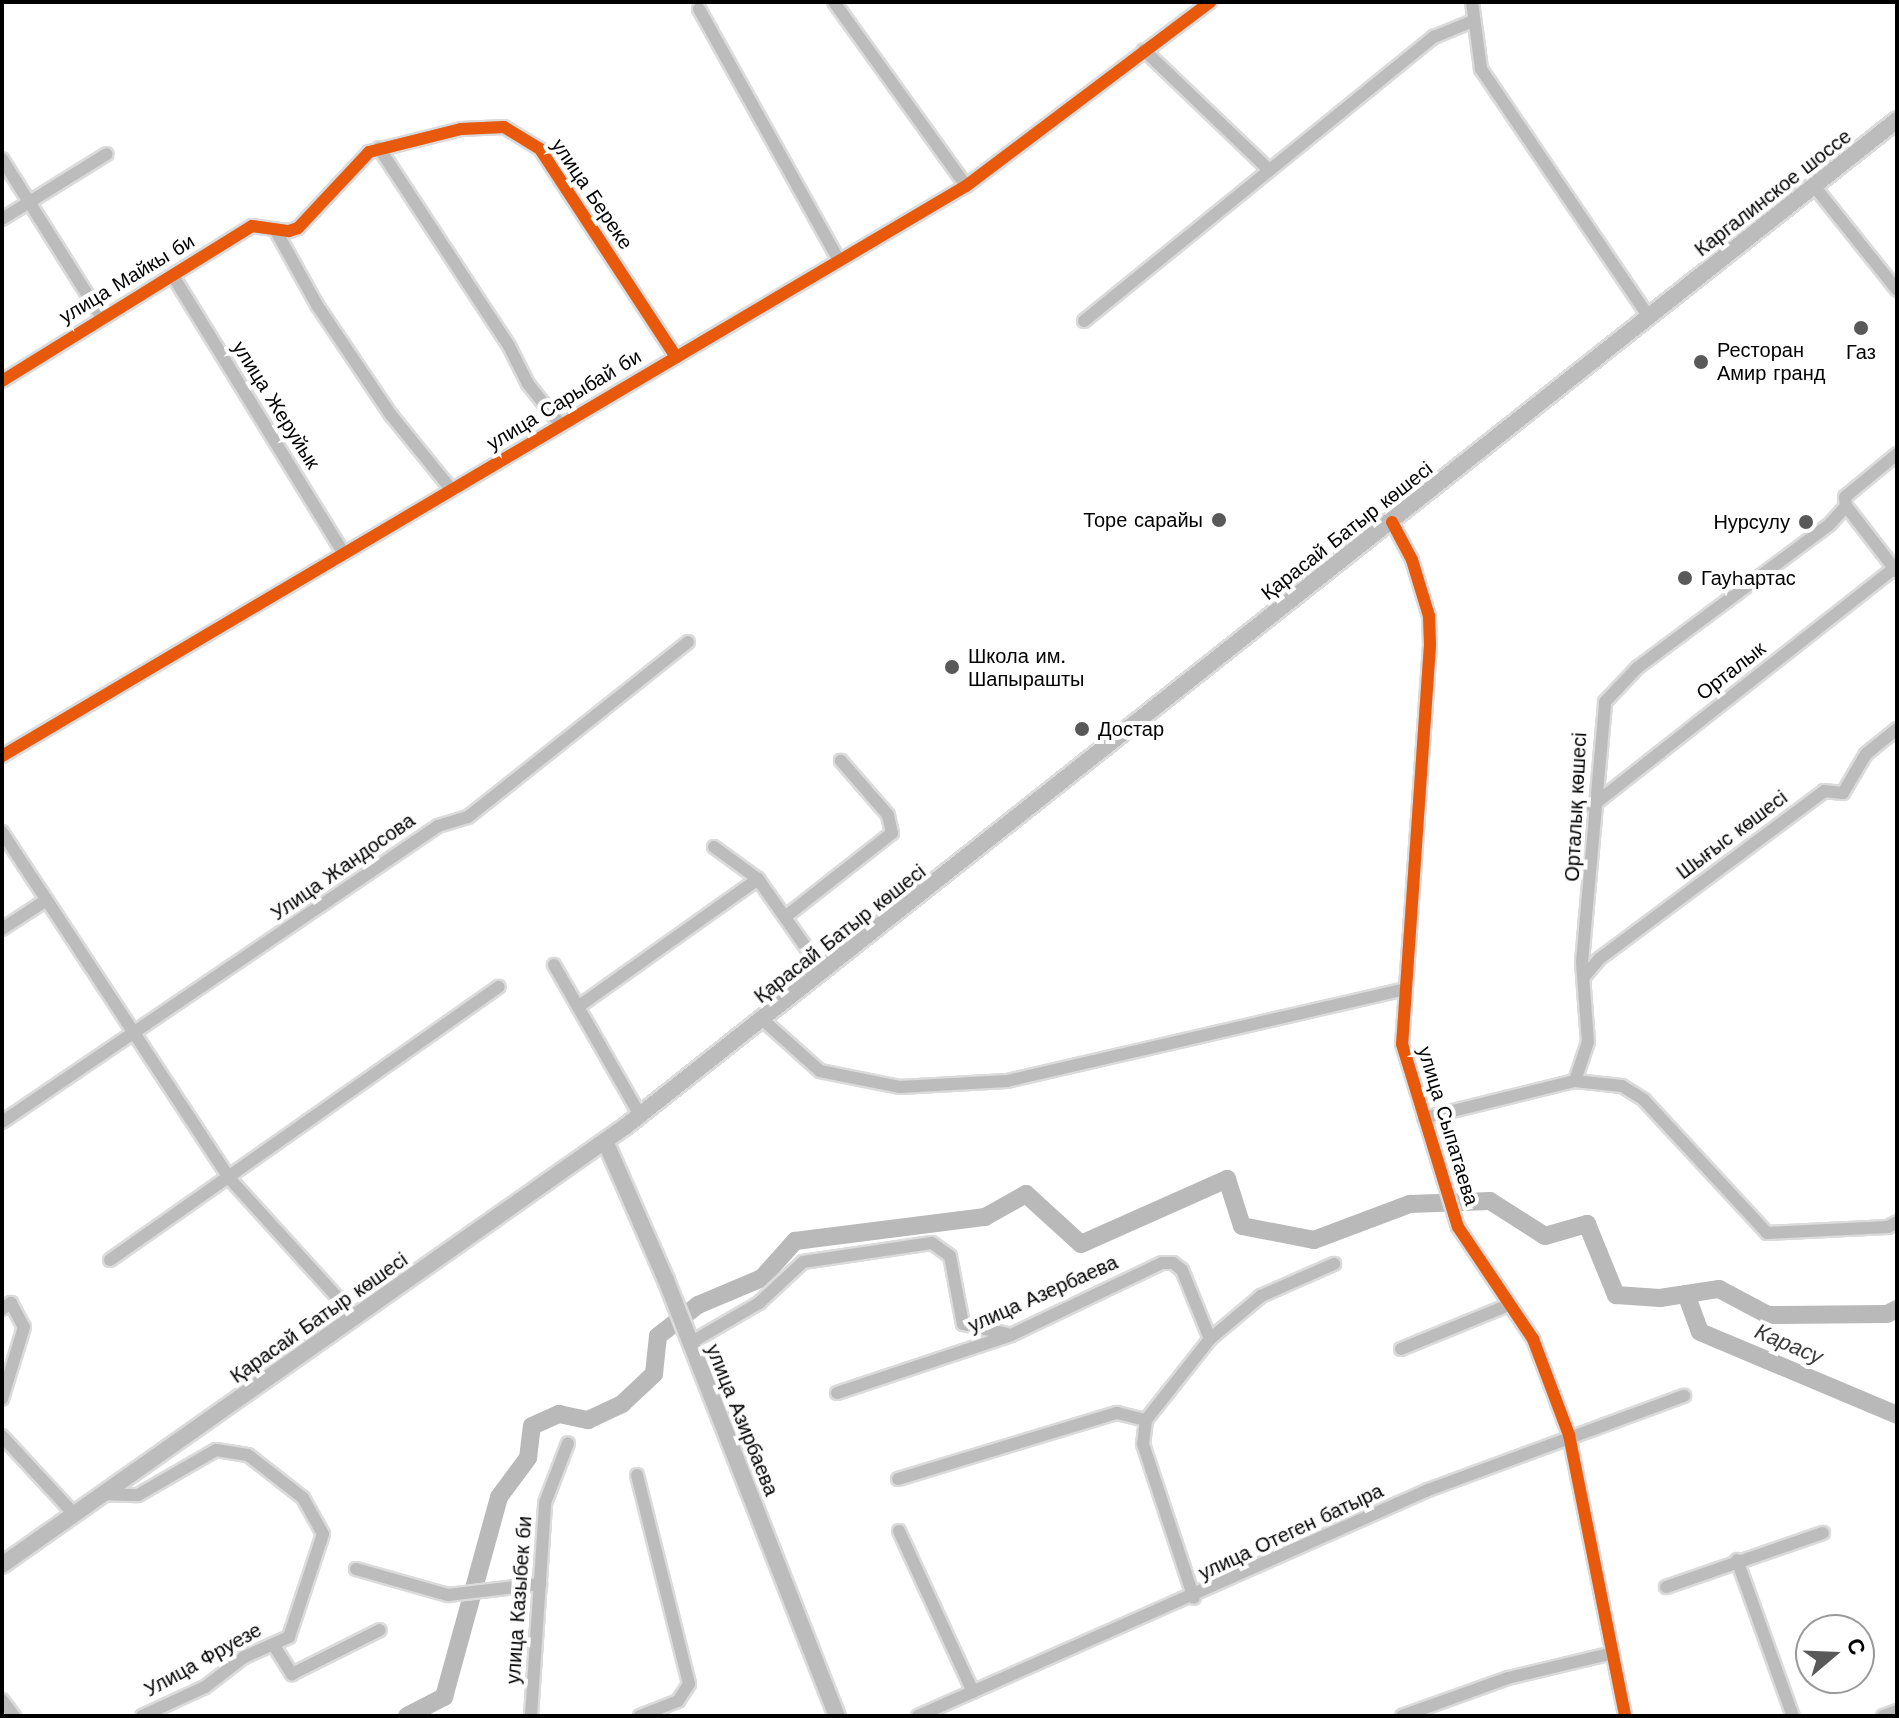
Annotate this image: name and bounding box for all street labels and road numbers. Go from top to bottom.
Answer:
street label: Каргалинское шоссе [1690,124,1856,262]
street label: улица Береке [546,134,638,254]
street label: улица Майкы би [55,229,199,329]
street label: улица Жеруйык [227,337,325,473]
street label: улица Сарыбай би [482,344,646,456]
street label: Қарасай Батыр көшесі [1257,457,1437,605]
street label: Орталык [1692,637,1770,705]
street label: Орталық көшесі [1560,732,1592,882]
street label: Шығыс көшесі [1672,785,1792,885]
street label: Улица Жандосова [266,808,420,926]
street label: Қарасай Батыр көшесі [750,860,930,1008]
street label: улица Сыпатаева [1412,1044,1484,1208]
street label: Қарасай Батыр көшесі [226,1248,412,1388]
street label: улица Азербаева [965,1250,1121,1338]
street label: улица Азирбаева [701,1341,783,1499]
street label: улица Отеген батыра [1195,1479,1387,1585]
street label: улица Казыбек би [501,1515,537,1685]
street label: Улица Фруезе [140,1618,266,1702]

